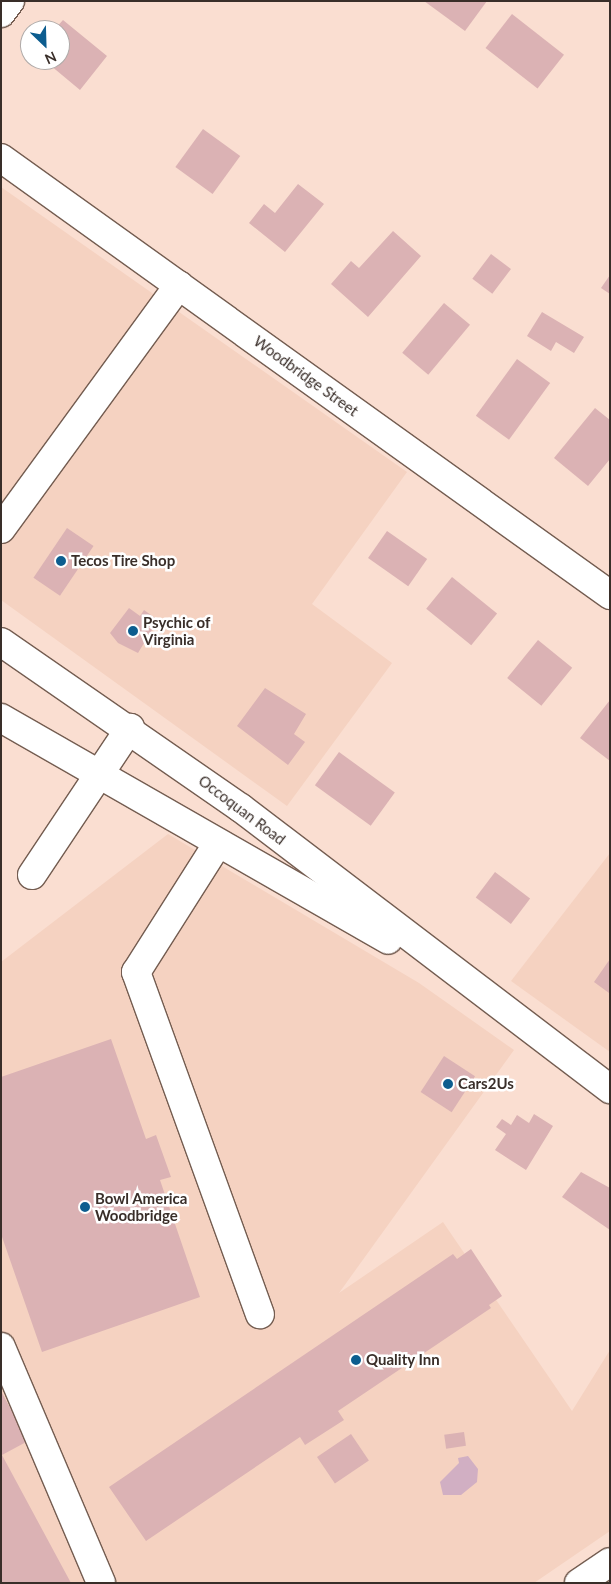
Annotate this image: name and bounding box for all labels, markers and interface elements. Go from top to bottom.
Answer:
north arrow [20,20,70,70]
text: N [43,48,59,68]
street label: Woodbridge Street [250,332,362,420]
place label: Tecos Tire Shop [71,552,176,570]
marker: Tecos Tire Shop [55,555,67,567]
place label: Psychic of Virginia [143,613,210,648]
marker: Psychic of Virginia [127,625,139,637]
street label: Occoquan Road [195,771,289,849]
place label: Cars2Us [458,1075,514,1093]
marker: Cars2Us [442,1078,454,1090]
place label: Bowl America Woodbridge [95,1189,188,1224]
marker: Bowl America Woodbridge [79,1201,91,1213]
place label: Quality Inn [366,1351,440,1369]
marker: Quality Inn [350,1354,362,1366]

